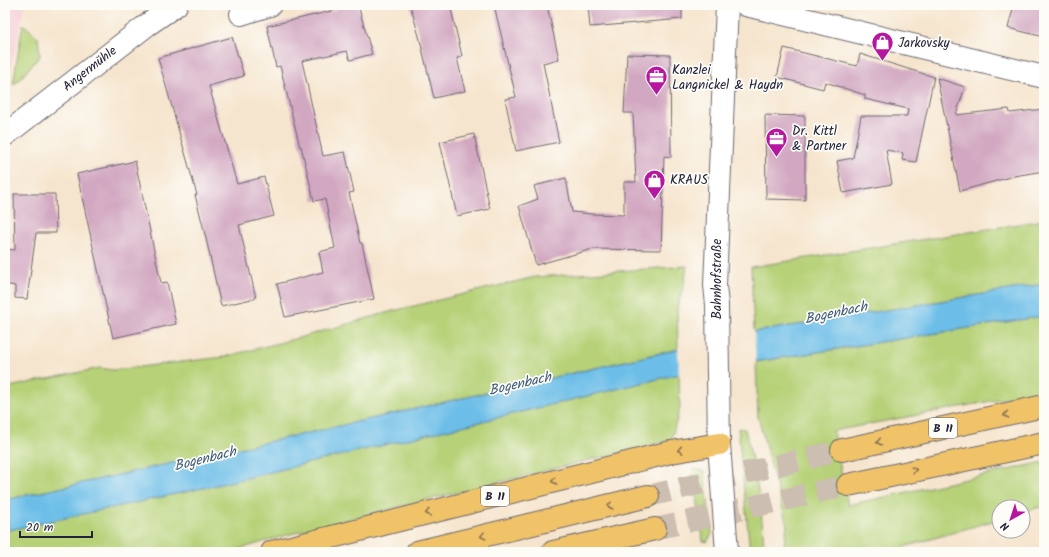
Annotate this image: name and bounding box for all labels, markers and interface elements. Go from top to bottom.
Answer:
shop icon: Jarkovsky [870,30,896,63]
place label: Jarkovsky [898,33,951,54]
street label: Angermühle [58,41,122,97]
place label: Kanzlei Langnickel & Haydn [672,60,783,96]
office icon: Kanzlei Langnickel & Haydn [644,64,670,97]
place label: Dr. Kittl & Partner [792,121,847,157]
office icon: Dr. Kittl & Partner [764,125,790,158]
shop icon: KRAUS [642,167,668,200]
place label: KRAUS [670,170,708,191]
street label: Bahnhofstraße [707,239,728,319]
water label: Bogenbach [803,295,871,330]
water label: Bogenbach [487,366,555,402]
one-way arrow [1003,410,1009,418]
road number: B 11 [929,418,957,438]
one-way arrow [876,437,882,445]
water label: Bogenbach [172,440,240,477]
one-way arrow [677,446,684,454]
one-way arrow [911,467,917,475]
one-way arrow [551,477,557,485]
road number: B 11 [481,486,509,506]
north arrow [991,499,1031,539]
one-way arrow [607,501,613,509]
one-way arrow [425,508,432,517]
scale bar [20,513,92,539]
text: N [997,517,1014,535]
text: 20 m [26,518,54,537]
one-way arrow [480,531,487,540]

